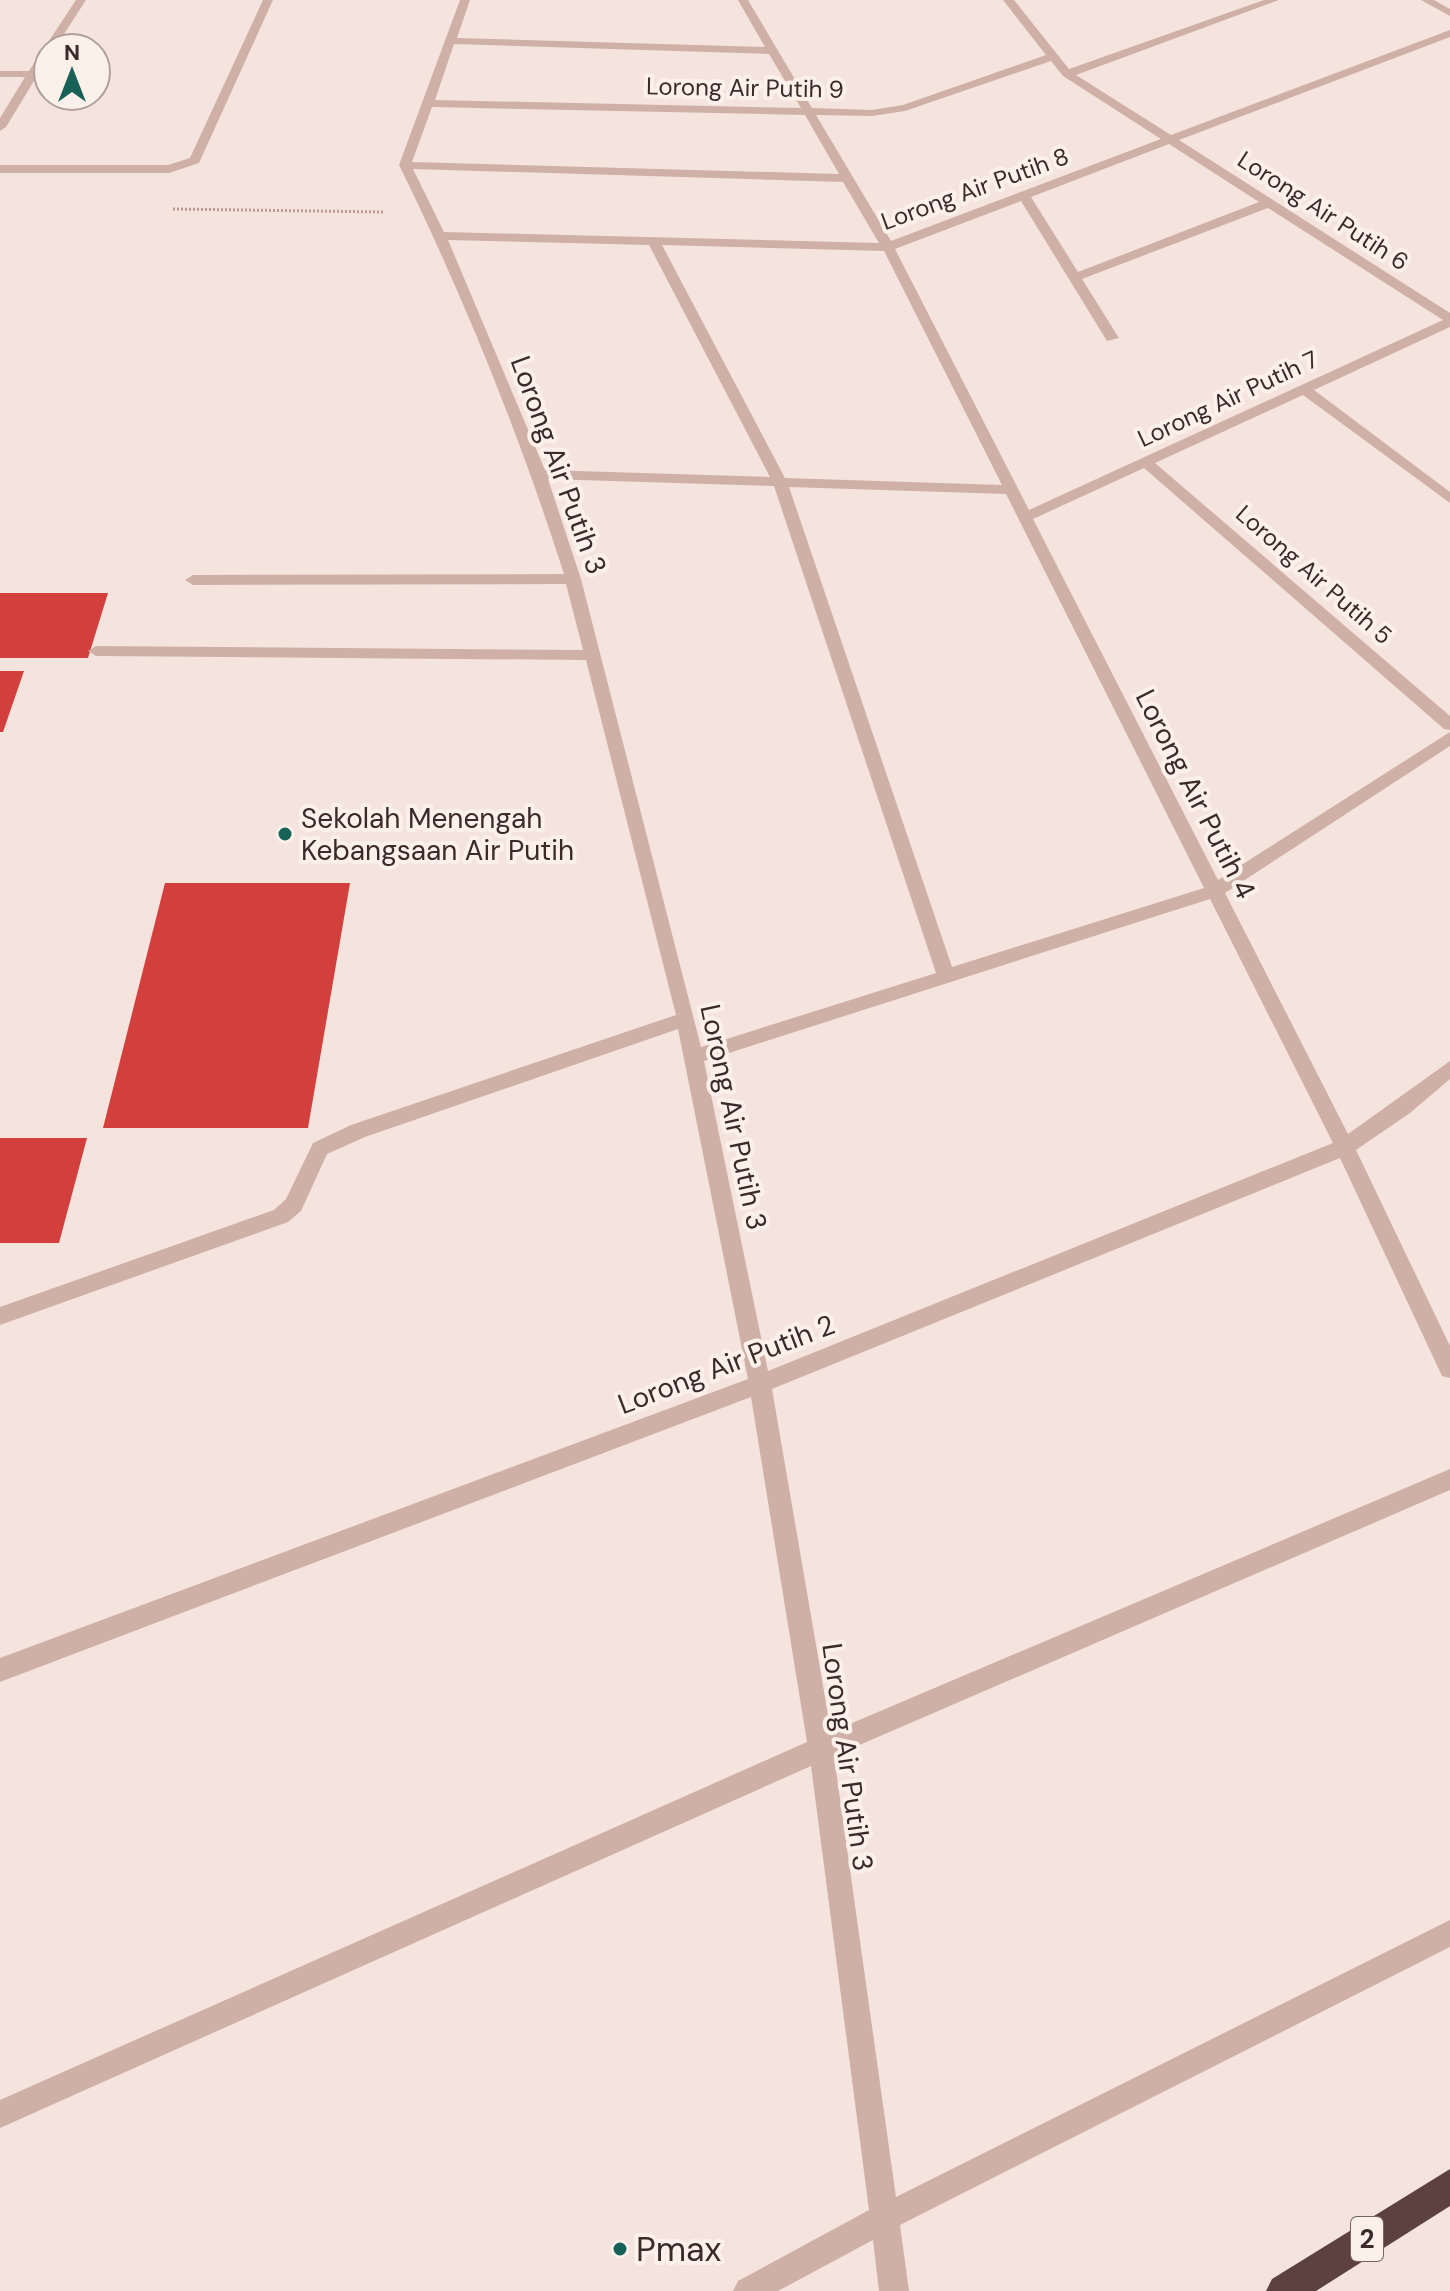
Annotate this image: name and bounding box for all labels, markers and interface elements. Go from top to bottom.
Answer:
north arrow [32,32,112,112]
text: N [64,38,80,67]
street label: Lorong Air Putih 9 [646,70,844,105]
street label: Lorong Air Putih 8 [877,140,1073,237]
street label: Lorong Air Putih 6 [1232,144,1415,277]
street label: Lorong Air Putih 7 [1133,343,1323,454]
street label: Lorong Air Putih 3 [502,351,615,579]
street label: Lorong Air Putih 5 [1230,498,1399,651]
street label: Lorong Air Putih 4 [1127,683,1264,905]
place label: Sekolah Menengah Kebangsaan Air Putih [301,800,574,869]
marker: Sekolah Menengah Kebangsaan Air Putih [276,825,294,843]
street label: Lorong Air Putih 3 [692,1001,775,1233]
street label: Lorong Air Putih 2 [613,1306,840,1423]
street label: Lorong Air Putih 3 [813,1641,882,1873]
road number: 2 [1351,2217,1383,2261]
place label: Pmax [636,2227,722,2272]
marker: Pmax [611,2240,629,2258]

